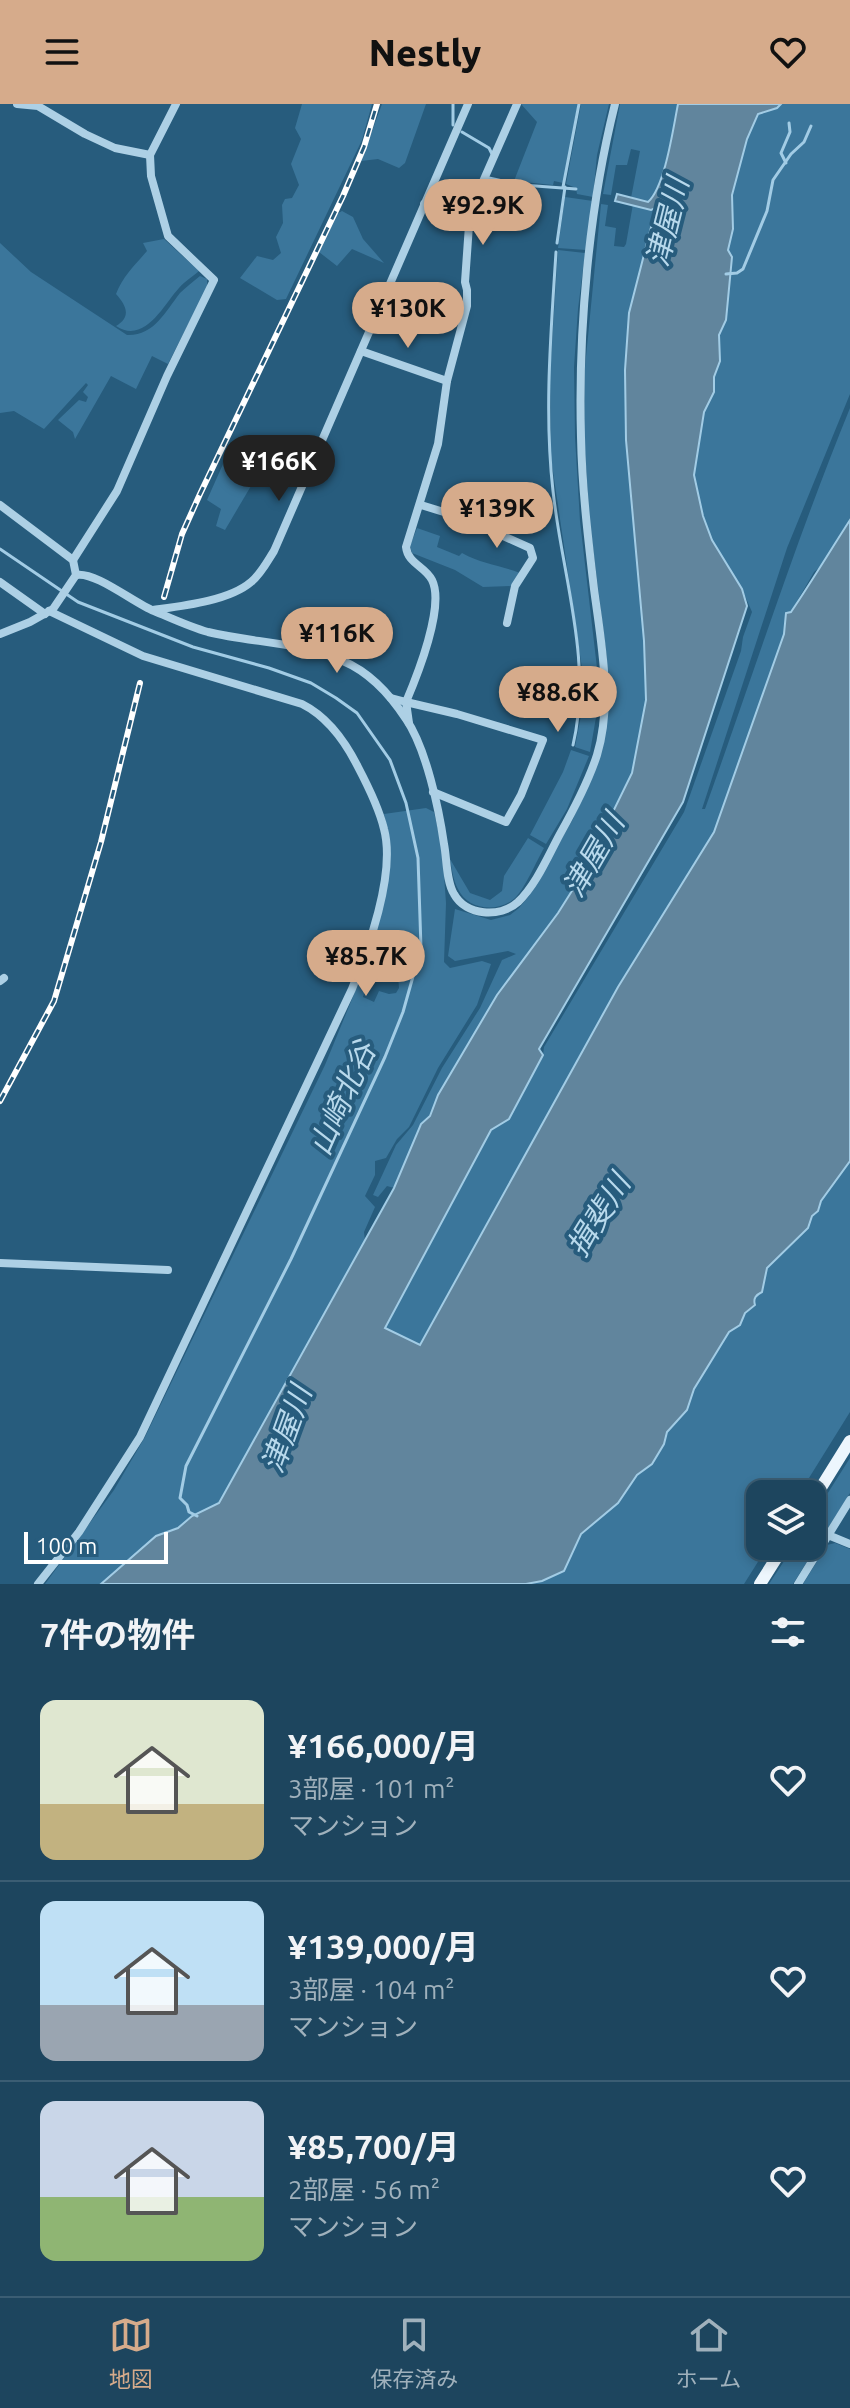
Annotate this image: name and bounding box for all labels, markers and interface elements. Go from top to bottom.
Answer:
icon: menu [40,30,84,74]
icon: heart [766,30,810,74]
text: Nestly [369,32,481,73]
water label: 津屋川 [640,171,695,270]
pin: ¥92.9K [418,179,548,247]
text: ¥92.9K [442,190,524,219]
pin: ¥130K [352,282,464,350]
text: ¥130K [370,293,446,322]
pin: ¥166K [223,435,335,503]
text: ¥166K [241,446,317,475]
pin: ¥139K [441,482,553,550]
text: ¥139K [459,493,535,522]
pin: ¥116K [281,607,393,675]
text: ¥116K [299,618,375,647]
pin: ¥88.6K [493,666,623,734]
text: ¥88.6K [517,677,599,706]
water label: 津屋川 [556,805,632,902]
pin: ¥85.7K [301,930,431,998]
text: ¥85.7K [325,941,407,970]
water label: 山崎北谷 [302,1034,383,1160]
water label: 揖斐川 [560,1165,638,1262]
water label: 津屋川 [255,1378,318,1477]
map controls [746,1480,826,1560]
button: layers [746,1480,826,1560]
scale bar [24,1528,168,1564]
text: 100 m [36,1533,97,1558]
icon: filters [766,1610,810,1654]
text: 7件の物件 [40,1615,195,1653]
text: ¥166,000/月 [288,1726,479,1764]
icon: home [104,1732,200,1828]
icon: heart [766,1758,810,1802]
text: 3部屋 · 101 m² [288,1774,455,1803]
text: マンション [288,1811,418,1840]
text: ¥139,000/月 [288,1927,479,1965]
icon: home [104,1933,200,2029]
icon: heart [766,1959,810,2003]
text: 3部屋 · 104 m² [288,1975,455,2004]
text: マンション [288,2012,418,2041]
text: ¥85,700/月 [288,2127,460,2165]
icon: home [104,2133,200,2229]
icon: heart [766,2159,810,2203]
text: 2部屋 · 56 m² [288,2175,440,2204]
text: マンション [288,2212,418,2241]
tab: 地図 [109,2313,153,2393]
tab: 保存済み [370,2313,458,2393]
tab: ホーム [676,2313,741,2393]

